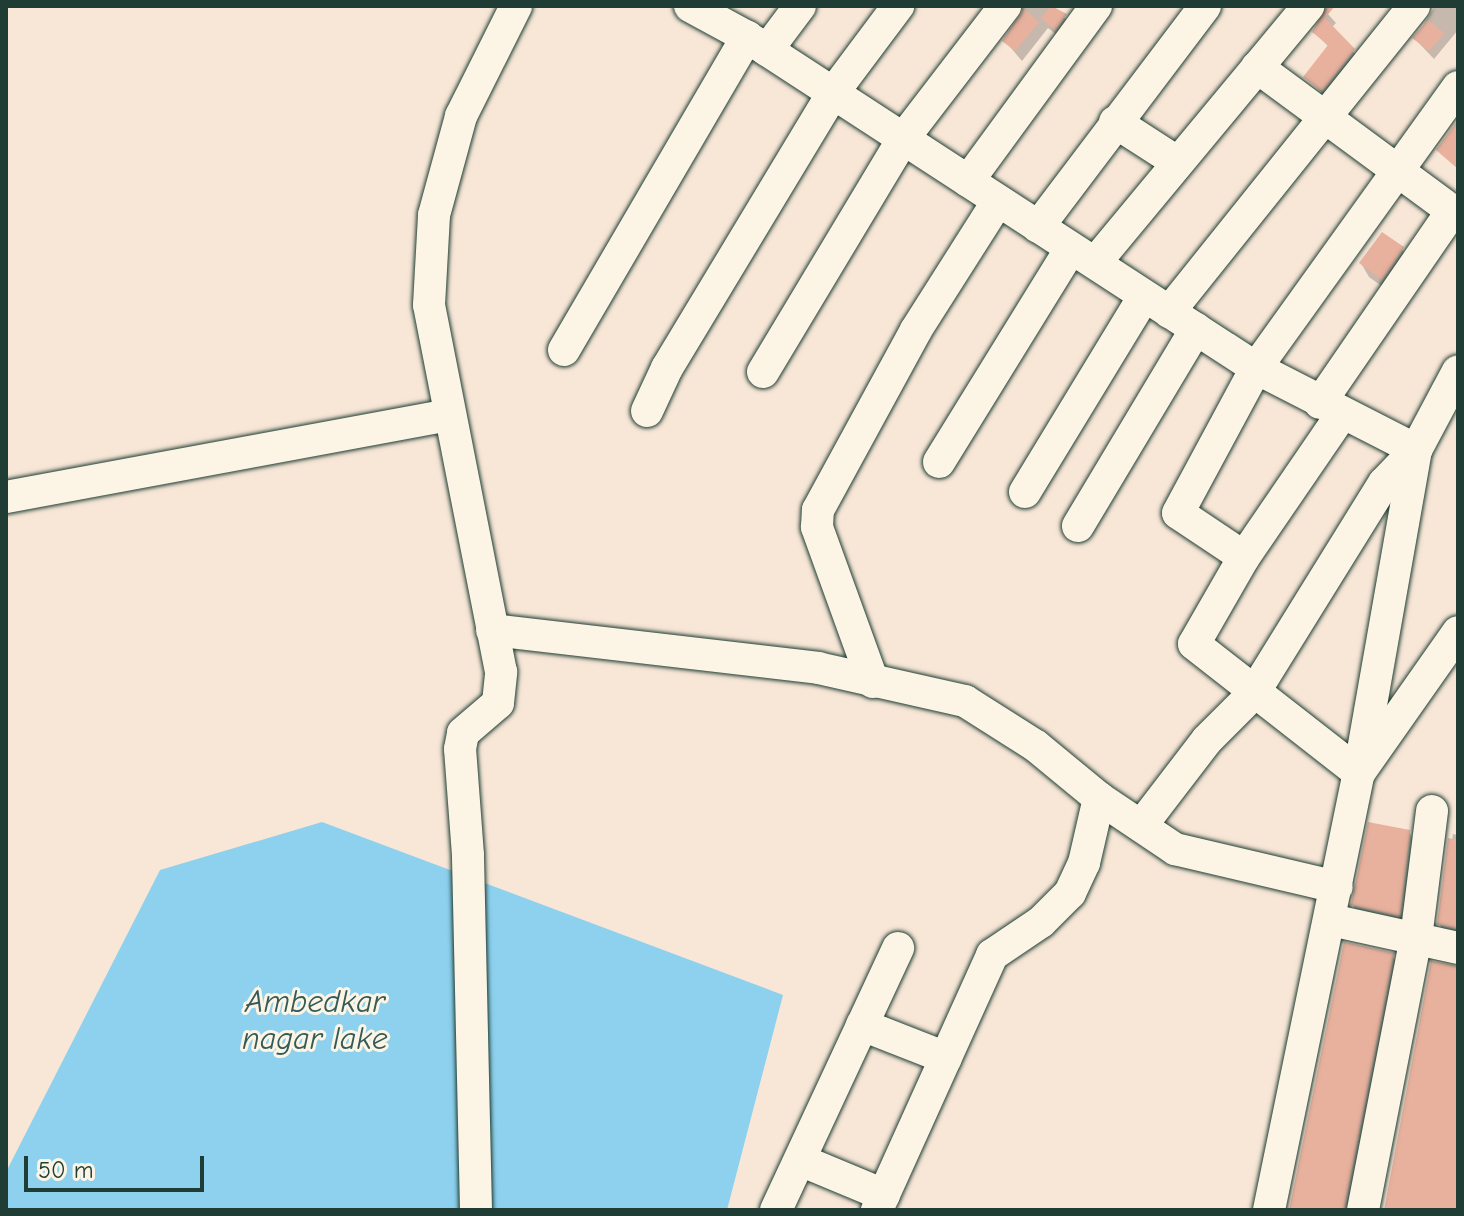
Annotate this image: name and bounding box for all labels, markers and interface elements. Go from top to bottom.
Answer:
water label: Ambedkar nagar lake [242,984,388,1059]
scale bar [28,1140,208,1190]
text: 50 m [38,1156,94,1184]

